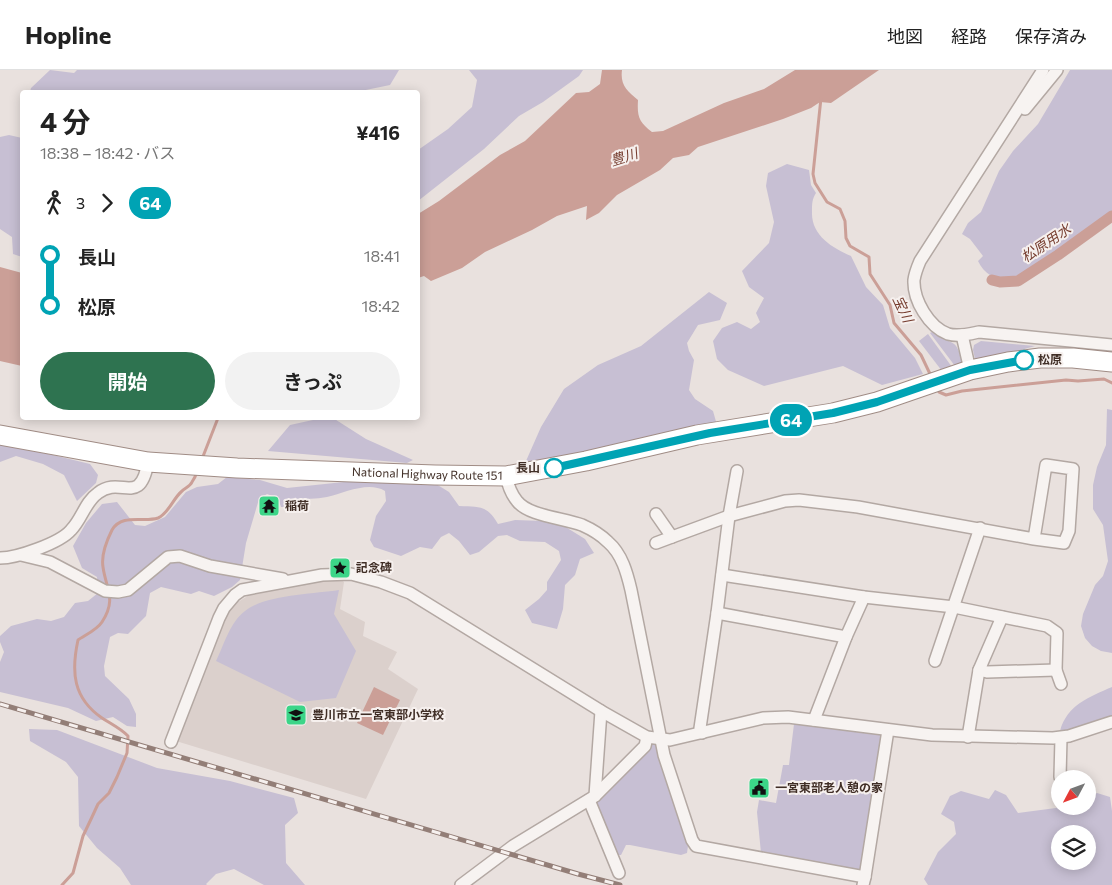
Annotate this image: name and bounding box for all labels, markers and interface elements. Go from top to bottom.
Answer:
text: Hopline [25,20,111,49]
text: 地図 [887,25,923,47]
text: 経路 [951,25,987,47]
text: 保存済み [1015,25,1087,47]
text: 4 分 [40,104,91,138]
text: ¥416 [356,121,400,144]
text: 18:38 – 18:42 · バス [40,143,175,162]
water label: 豊川 [608,143,642,169]
icon: walk [40,189,68,217]
icon: forward [93,189,121,217]
text: 64 [139,192,161,214]
text: 3 [76,193,85,212]
water label: 松原用水 [1018,219,1075,265]
text: 長山 [78,245,116,268]
text: 18:41 [364,246,400,265]
water label: 宝川 [890,293,918,327]
text: 松原 [78,295,116,318]
text: 18:42 [361,296,400,315]
marker: 松原 [1014,350,1034,370]
button: 開始 [40,352,215,410]
button: きっぷ [225,352,400,410]
place label: 松原 [1038,352,1062,366]
line badge: 64 [768,404,814,436]
text: 64 [780,409,802,431]
marker: 長山 [544,458,564,478]
place label: 長山 [516,460,540,474]
street label: National Highway Route 151 [352,464,503,482]
temple icon: 稲荷 [257,494,281,518]
place label: 稲荷 [285,498,309,512]
place icon: 記念碑 [328,556,352,580]
place label: 記念碑 [356,560,392,574]
school or university icon: 豊川市立一宮東部小学校 [284,703,308,727]
place label: 豊川市立一宮東部小学校 [312,707,444,721]
north arrow [1051,770,1096,815]
map controls [1051,770,1096,870]
public building icon: 一宮東部老人憩の家 [747,776,771,800]
place label: 一宮東部老人憩の家 [775,780,883,794]
button: layers [1051,825,1096,870]

